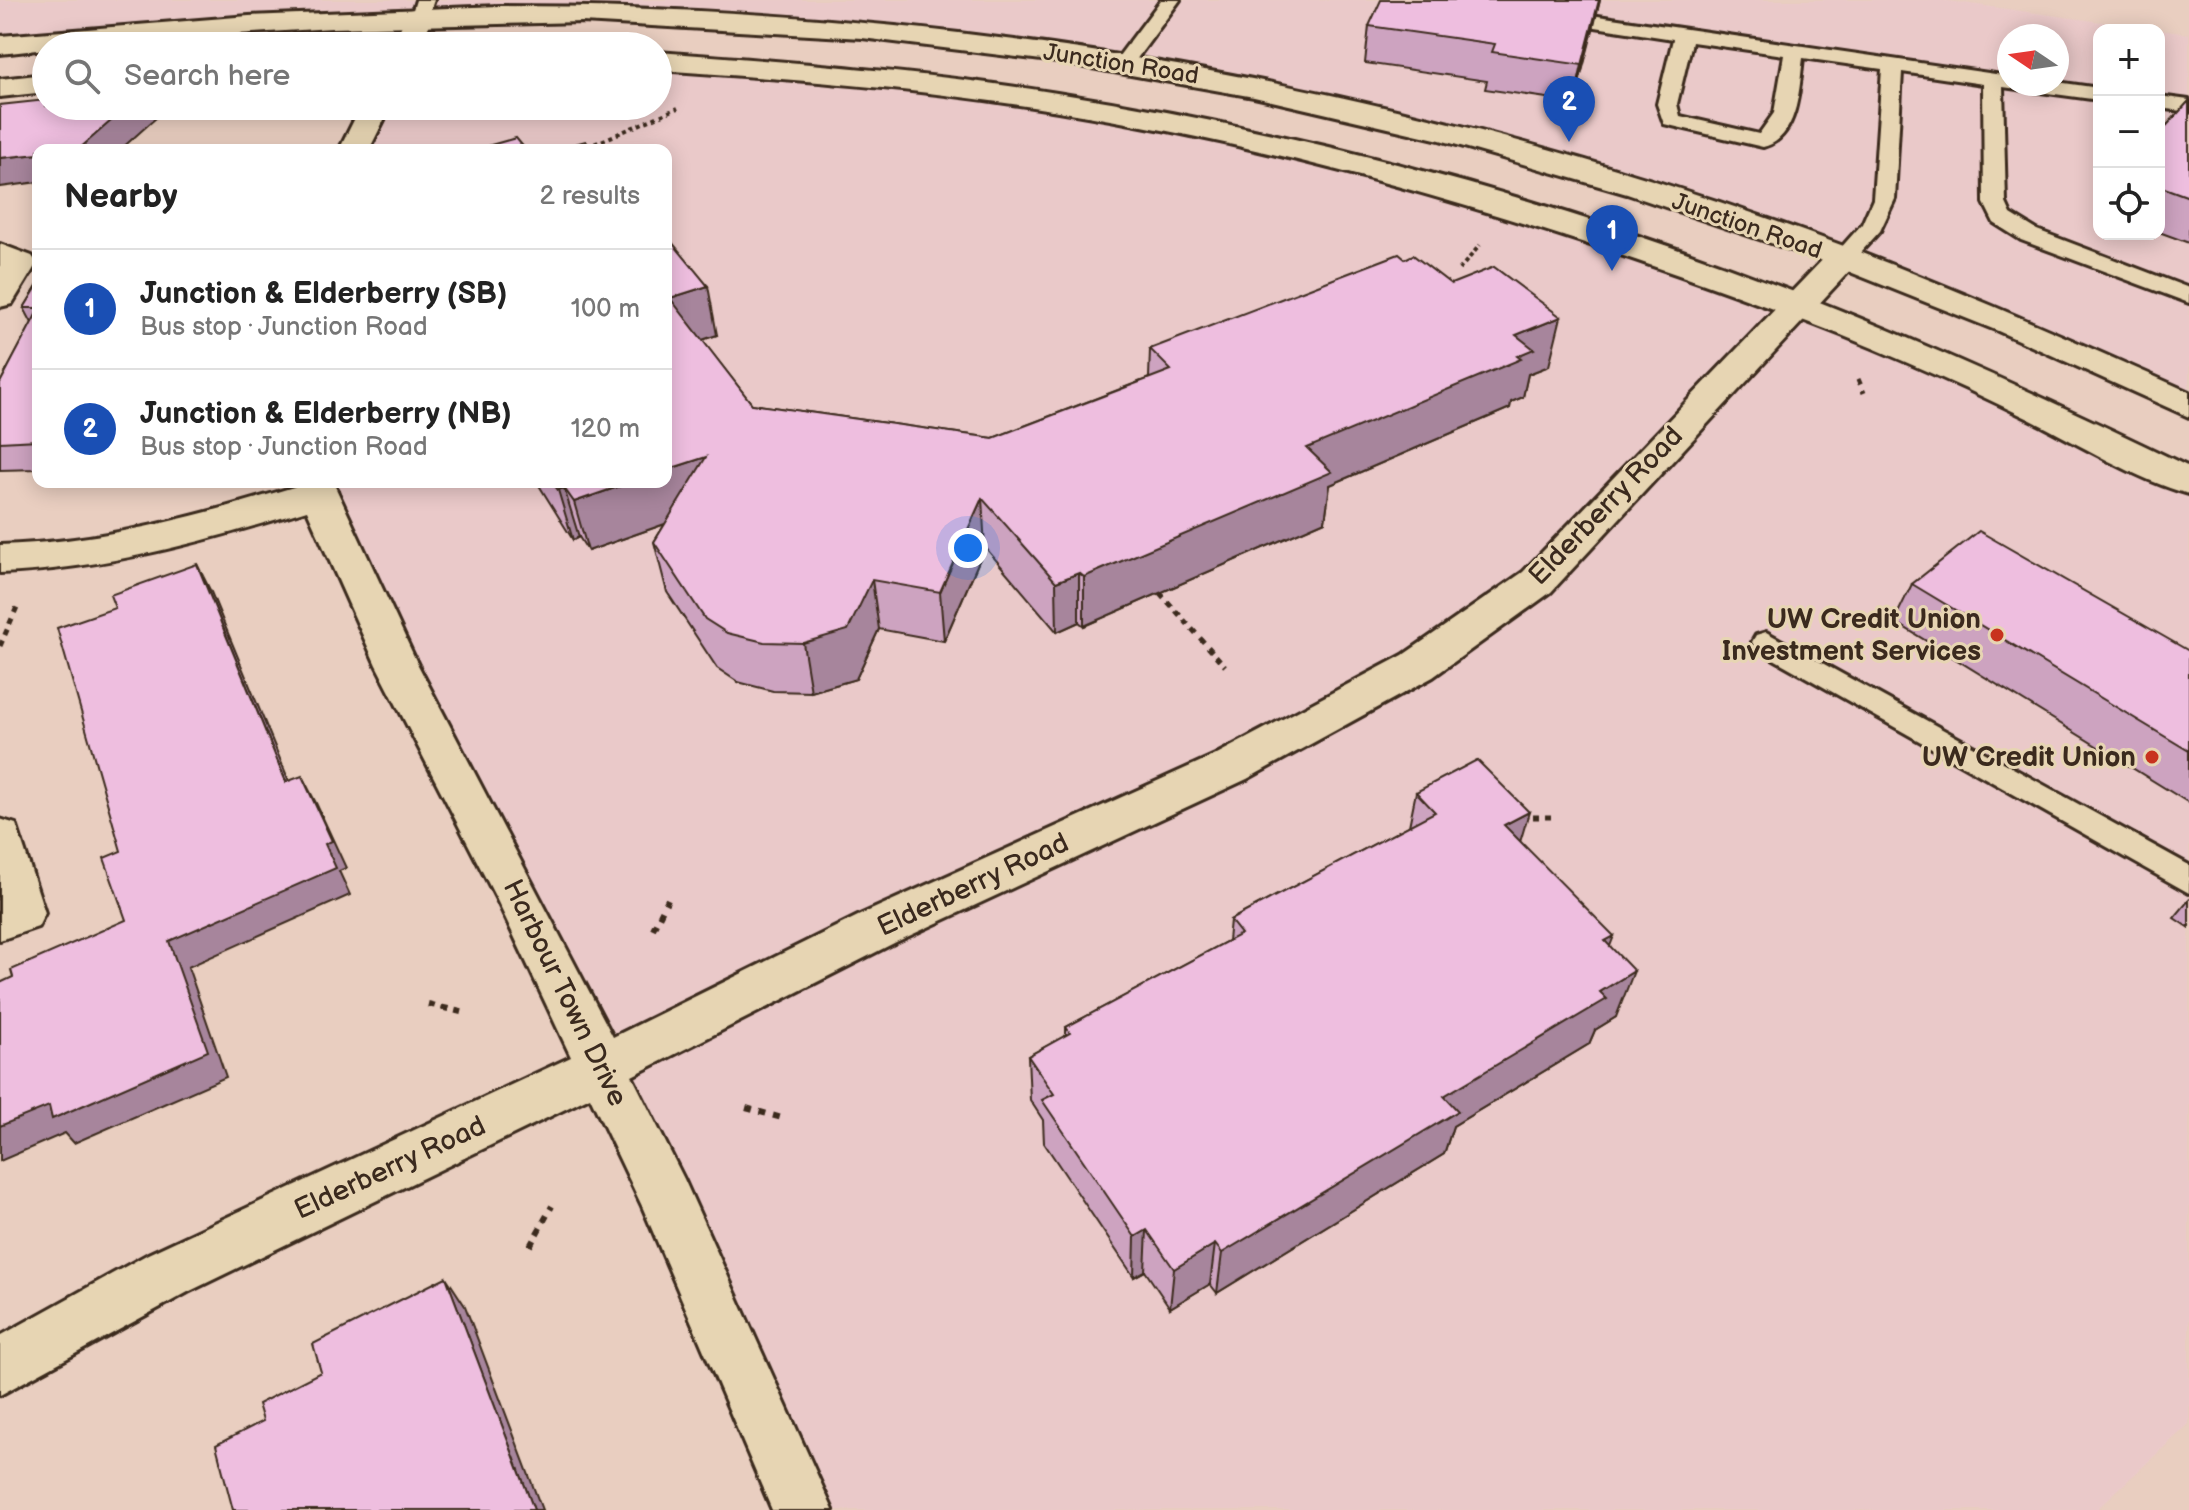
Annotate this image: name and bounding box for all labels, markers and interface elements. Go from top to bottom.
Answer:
north arrow [1997,24,2069,96]
map controls [2093,24,2165,240]
button: + [2093,24,2165,96]
search box [32,32,672,120]
street label: Junction Road [1041,37,1201,91]
icon: search [60,54,104,98]
text: Search here [124,58,290,94]
pin: 2 [1543,76,1595,142]
button: − [2093,96,2165,168]
button: locate [2093,168,2165,240]
text: Nearby [64,176,178,217]
text: 2 results [540,181,640,212]
street label: Junction Road [1668,187,1826,265]
pin: 1 [1586,205,1638,271]
text: Junction & Elderberry (SB) [140,276,507,312]
text: 1 [85,294,95,325]
text: 100 m [571,294,640,325]
text: Bus stop · Junction Road [140,312,428,343]
text: Junction & Elderberry (NB) [140,396,512,432]
text: 2 [82,414,98,445]
text: 120 m [571,414,640,445]
street label: Elderberry Road [1522,420,1690,592]
text: Bus stop · Junction Road [140,432,428,463]
your location [948,528,988,568]
place label: UW Credit Union Investment Services [1722,603,1981,668]
marker: UW Credit Union Investment Services [1988,626,2006,644]
place label: UW Credit Union [1922,741,2136,774]
marker: UW Credit Union [2143,748,2161,766]
street label: Elderberry Road [872,826,1074,944]
street label: Harbour Town Drive [496,874,634,1112]
street label: Elderberry Road [289,1109,491,1227]

